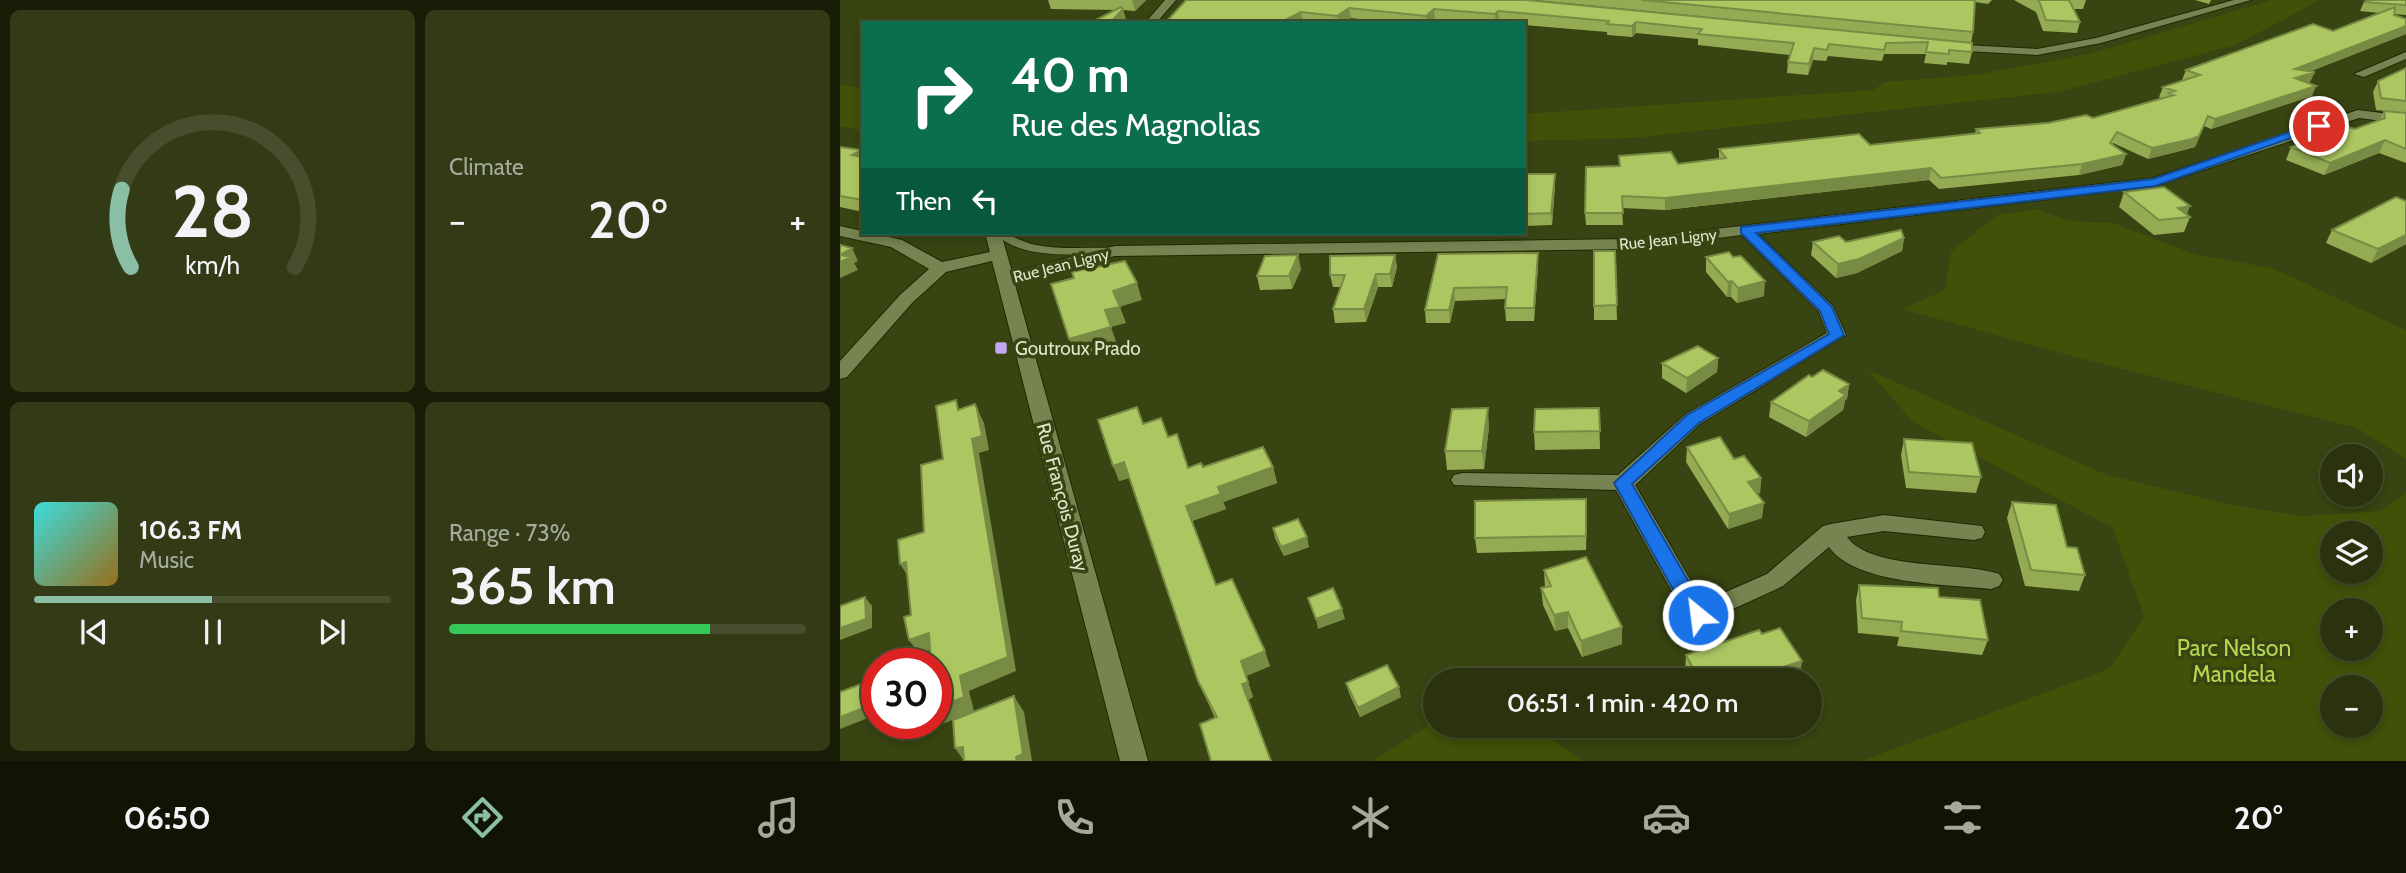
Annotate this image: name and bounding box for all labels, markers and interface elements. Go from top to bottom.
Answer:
text: 40 m [1011,45,1130,104]
icon: right [896,49,987,140]
pin [2289,96,2349,156]
text: Rue des Magnolias [1011,105,1260,144]
icon: arrive [2300,107,2338,145]
text: Climate [449,153,524,181]
text: 28 [171,167,254,255]
icon: left [966,182,1004,220]
text: Then [896,185,952,217]
text: 20° [588,188,667,251]
text: − [449,197,466,244]
text: + [789,197,806,244]
street label: Rue Jean Ligny [1618,225,1718,254]
street label: Rue Jean Ligny [1011,244,1111,287]
text: km/h [185,250,240,280]
place label: Goutroux Prado [1015,337,1141,360]
marker: Goutroux Prado [993,340,1009,356]
street label: Rue François Duray [1032,420,1094,574]
map controls [2320,444,2383,738]
button: sound [2320,444,2383,507]
text: 106.3 FM [139,514,242,546]
text: Range · 73% [449,519,570,547]
button: layers [2320,521,2383,584]
text: Music [139,546,194,574]
text: 365 km [449,554,616,617]
position arrow [1661,578,1735,652]
button: + [2320,598,2383,661]
icon: previous [75,613,113,651]
icon: pause [194,613,232,651]
icon: next [313,613,351,651]
park label: Parc Nelson Mandela [2177,634,2291,688]
speed limit sign: 30 [861,648,952,739]
button: − [2320,675,2383,738]
text: 06:51 · 1 min · 420 m [1507,687,1738,719]
icon: directions [458,793,507,842]
icon: music [754,793,803,842]
icon: phone [1050,793,1099,842]
icon: climate [1346,793,1395,842]
icon: car [1642,793,1691,842]
icon: filters [1938,793,1987,842]
text: 06:50 [123,798,211,837]
text: 20° [2234,798,2283,837]

